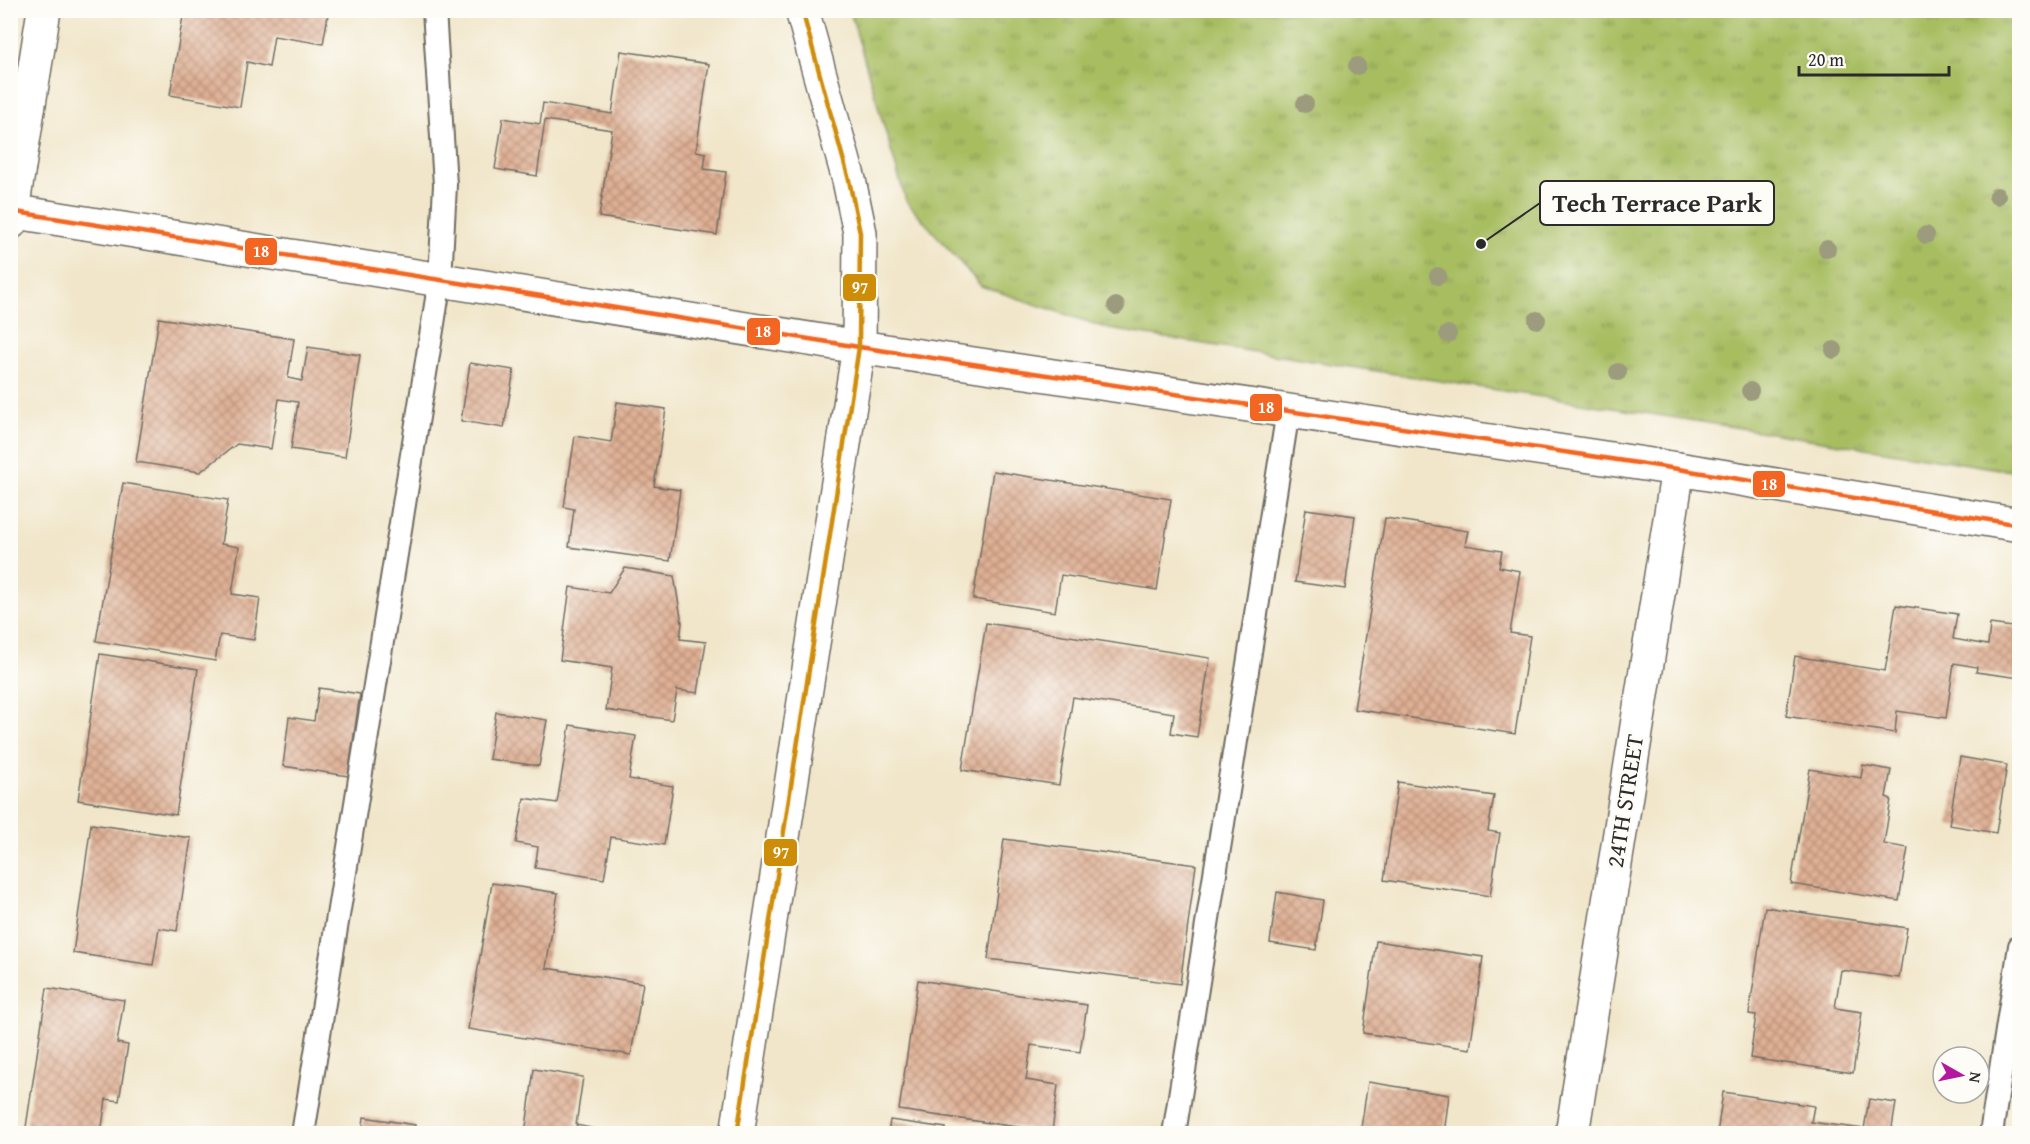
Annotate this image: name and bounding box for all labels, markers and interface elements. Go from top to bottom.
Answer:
scale bar [1799,39,1949,77]
text: 20 m [1808,46,1844,73]
callout: Tech Terrace Park [1540,181,1774,225]
text: Tech Terrace Park [1552,183,1762,222]
line badge: 18 [244,237,278,266]
text: 18 [253,239,269,263]
line badge: 97 [842,273,877,302]
text: 97 [852,275,868,299]
line badge: 18 [746,317,781,346]
text: 18 [755,319,771,343]
line badge: 18 [1249,393,1283,422]
text: 18 [1258,395,1274,419]
line badge: 18 [1752,470,1786,498]
text: 18 [1761,472,1777,496]
street label: 24TH STREET [1597,732,1652,870]
line badge: 97 [763,838,798,867]
text: 97 [773,840,789,864]
north arrow [1931,1045,1991,1105]
text: N [1963,1070,1989,1085]

